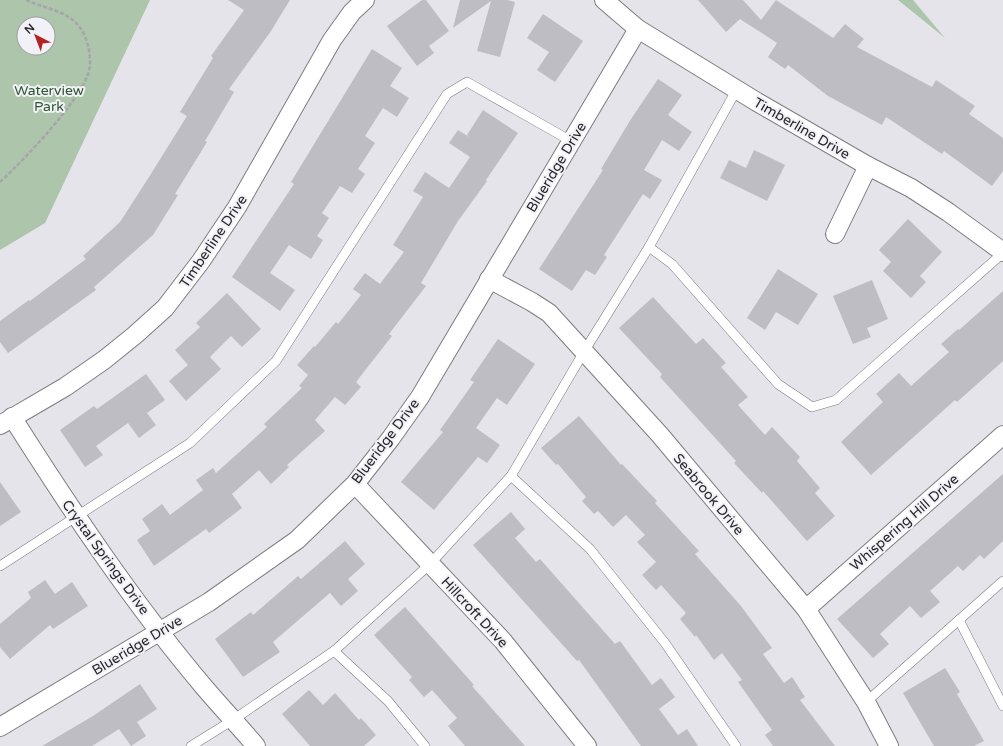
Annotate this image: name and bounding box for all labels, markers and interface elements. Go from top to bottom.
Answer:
north arrow [16,16,56,56]
text: N [22,21,37,37]
park label: Waterview Park [14,82,84,115]
street label: Timberline Drive [751,94,853,163]
street label: Blueridge Drive [523,119,590,215]
street label: Timberline Drive [176,192,251,291]
street label: Blueridge Drive [348,395,423,487]
street label: Seabrook Drive [670,450,748,539]
street label: Whispering Hill Drive [846,470,962,574]
street label: Crystal Springs Drive [58,497,153,618]
street label: Hillcroft Drive [438,573,512,651]
street label: Blueridge Drive [89,612,185,679]

